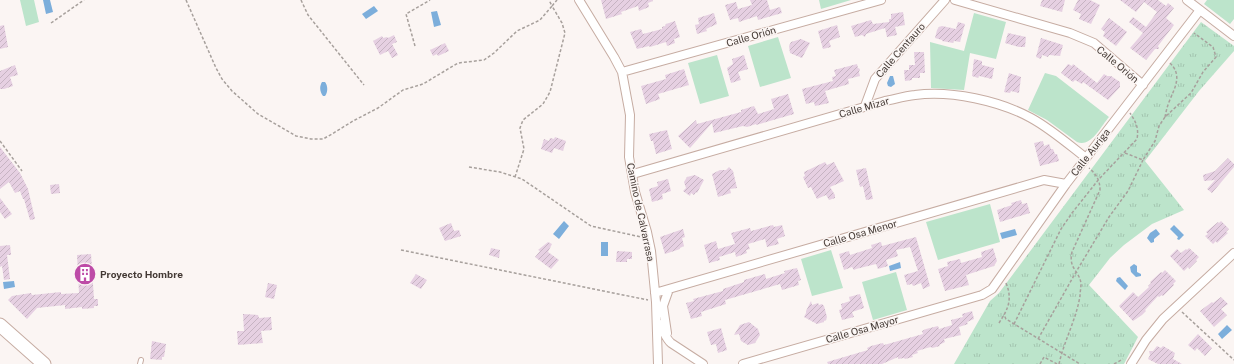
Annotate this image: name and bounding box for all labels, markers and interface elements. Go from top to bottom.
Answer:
street label: Calle Centauro [873,20,927,80]
street label: Calle Orión [725,23,777,49]
street label: Calle Orión [1095,43,1142,85]
street label: Calle Mizar [838,94,891,120]
street label: Calle Auriga [1068,126,1112,178]
street label: Camino de Calvarrasa [625,162,657,262]
street label: Calle Osa Menor [822,217,898,249]
building icon: Proyecto Hombre [72,261,98,287]
place label: Proyecto Hombre [100,268,183,280]
street label: Calle Osa Mayor [824,313,900,345]

